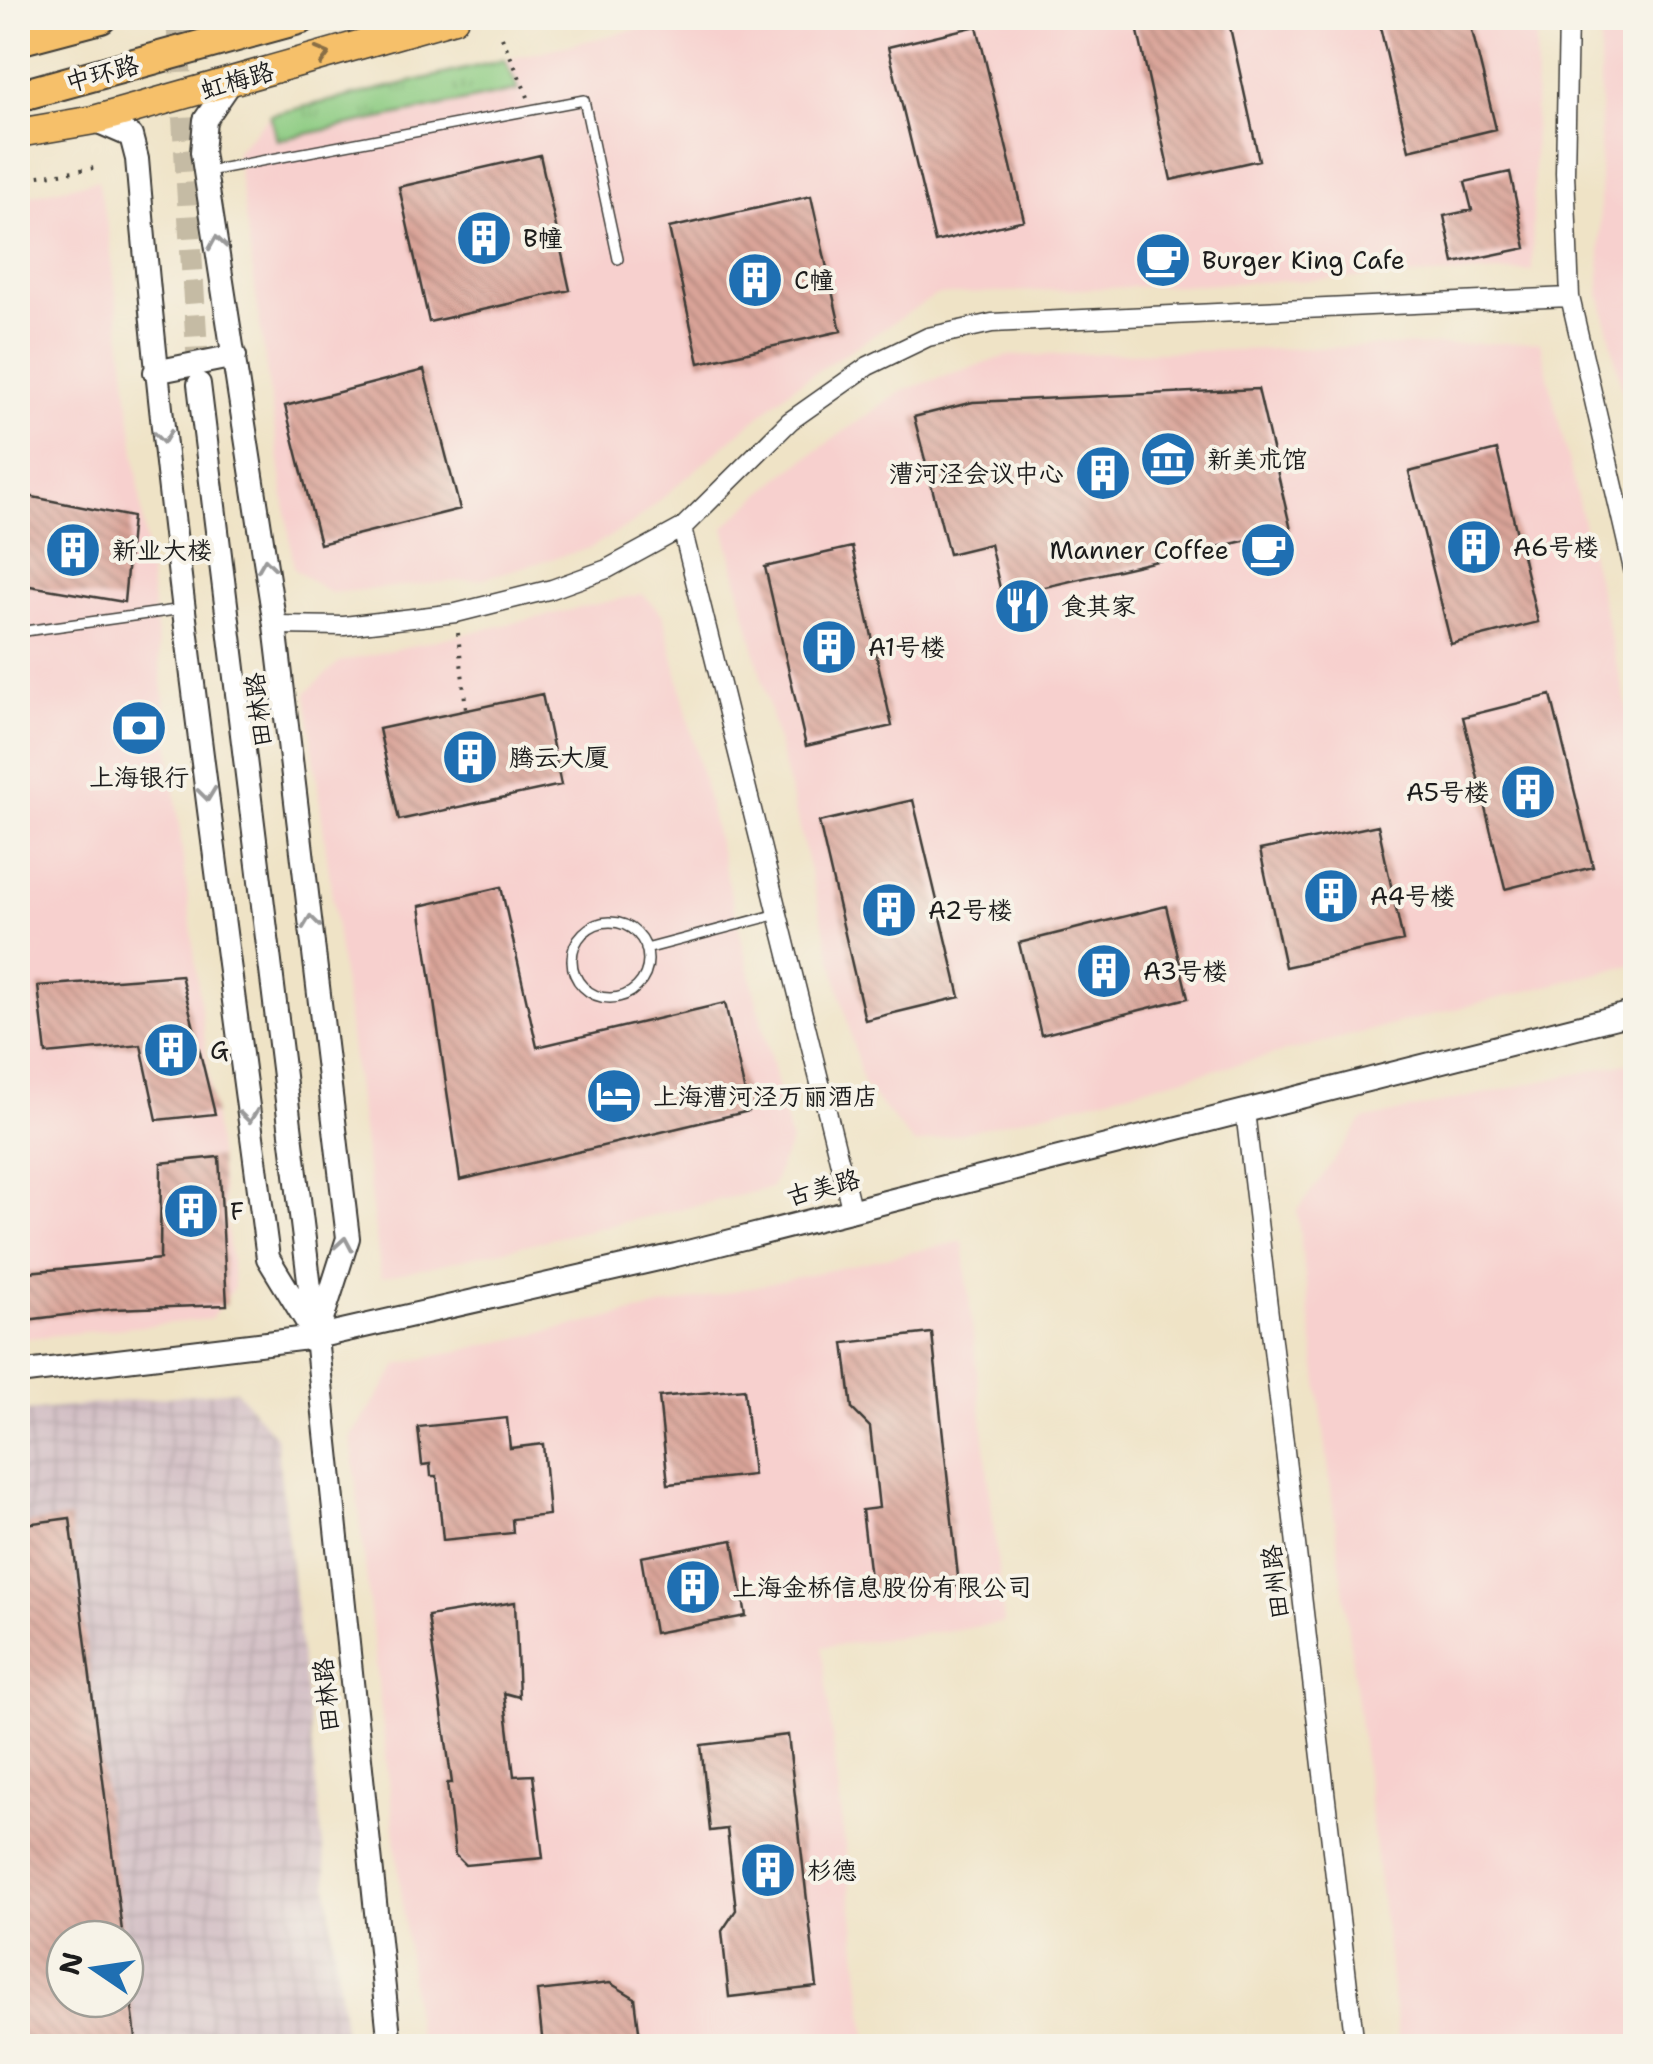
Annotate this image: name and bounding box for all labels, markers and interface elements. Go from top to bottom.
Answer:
one-way arrow [314,46,331,67]
street label: 中环路 [61,47,143,99]
street label: 虹梅路 [196,53,278,107]
building icon: B幢 [454,208,514,268]
place label: B幢 [523,221,563,255]
cafe icon: Burger King Cafe [1133,230,1193,290]
one-way arrow [207,235,228,252]
place label: Burger King Cafe [1202,243,1405,277]
building icon: C幢 [725,250,785,310]
place label: C幢 [794,263,834,297]
one-way arrow [152,429,173,445]
museum icon: 新美术馆 [1138,429,1198,489]
place label: 新美术馆 [1207,442,1307,476]
building icon: 漕河泾会议中心 [1073,443,1133,503]
place label: 漕河泾会议中心 [889,456,1064,490]
building icon: A6号楼 [1444,517,1504,577]
building icon: 新业大楼 [43,520,103,580]
cafe icon: Manner Coffee [1238,520,1298,580]
place label: A6号楼 [1513,530,1598,564]
place label: 新业大楼 [112,533,212,567]
place label: Manner Coffee [1050,533,1229,567]
one-way arrow [257,556,278,573]
restaurant icon: 食其家 [992,576,1052,636]
place label: 食其家 [1061,589,1136,623]
building icon: A1号楼 [799,617,859,677]
place label: A1号楼 [868,630,945,664]
street label: 田林路 [237,671,279,749]
bank icon: 上海银行 [109,698,169,758]
building icon: 腾云大厦 [440,727,500,787]
place label: 腾云大厦 [509,740,609,774]
place label: 上海银行 [89,760,189,794]
building icon: A5号楼 [1498,762,1558,822]
place label: A5号楼 [1406,775,1489,809]
one-way arrow [196,786,217,802]
building icon: A4号楼 [1301,866,1361,926]
place label: A4号楼 [1370,879,1455,913]
building icon: A2号楼 [859,880,919,940]
place label: A2号楼 [928,893,1012,927]
one-way arrow [301,913,322,929]
building icon: A3号楼 [1074,941,1134,1001]
place label: A3号楼 [1143,954,1227,988]
building icon: G [141,1020,201,1080]
place label: G [210,1033,229,1067]
hotel icon: 上海漕河泾万丽酒店 [584,1066,644,1126]
place label: 上海漕河泾万丽酒店 [653,1079,878,1113]
one-way arrow [238,1109,259,1125]
street label: 古美路 [782,1161,864,1213]
building icon: F [161,1181,221,1241]
place label: F [230,1194,244,1228]
one-way arrow [333,1236,354,1252]
street label: 田州路 [1254,1543,1296,1621]
building icon: 上海金桥信息股份有限公司 [663,1557,723,1617]
place label: 上海金桥信息股份有限公司 [732,1570,1032,1604]
street label: 田林路 [305,1656,347,1734]
building icon: 杉德 [738,1840,798,1900]
place label: 杉德 [807,1853,857,1887]
north arrow [45,1919,145,2019]
text: N [50,1948,92,1978]

